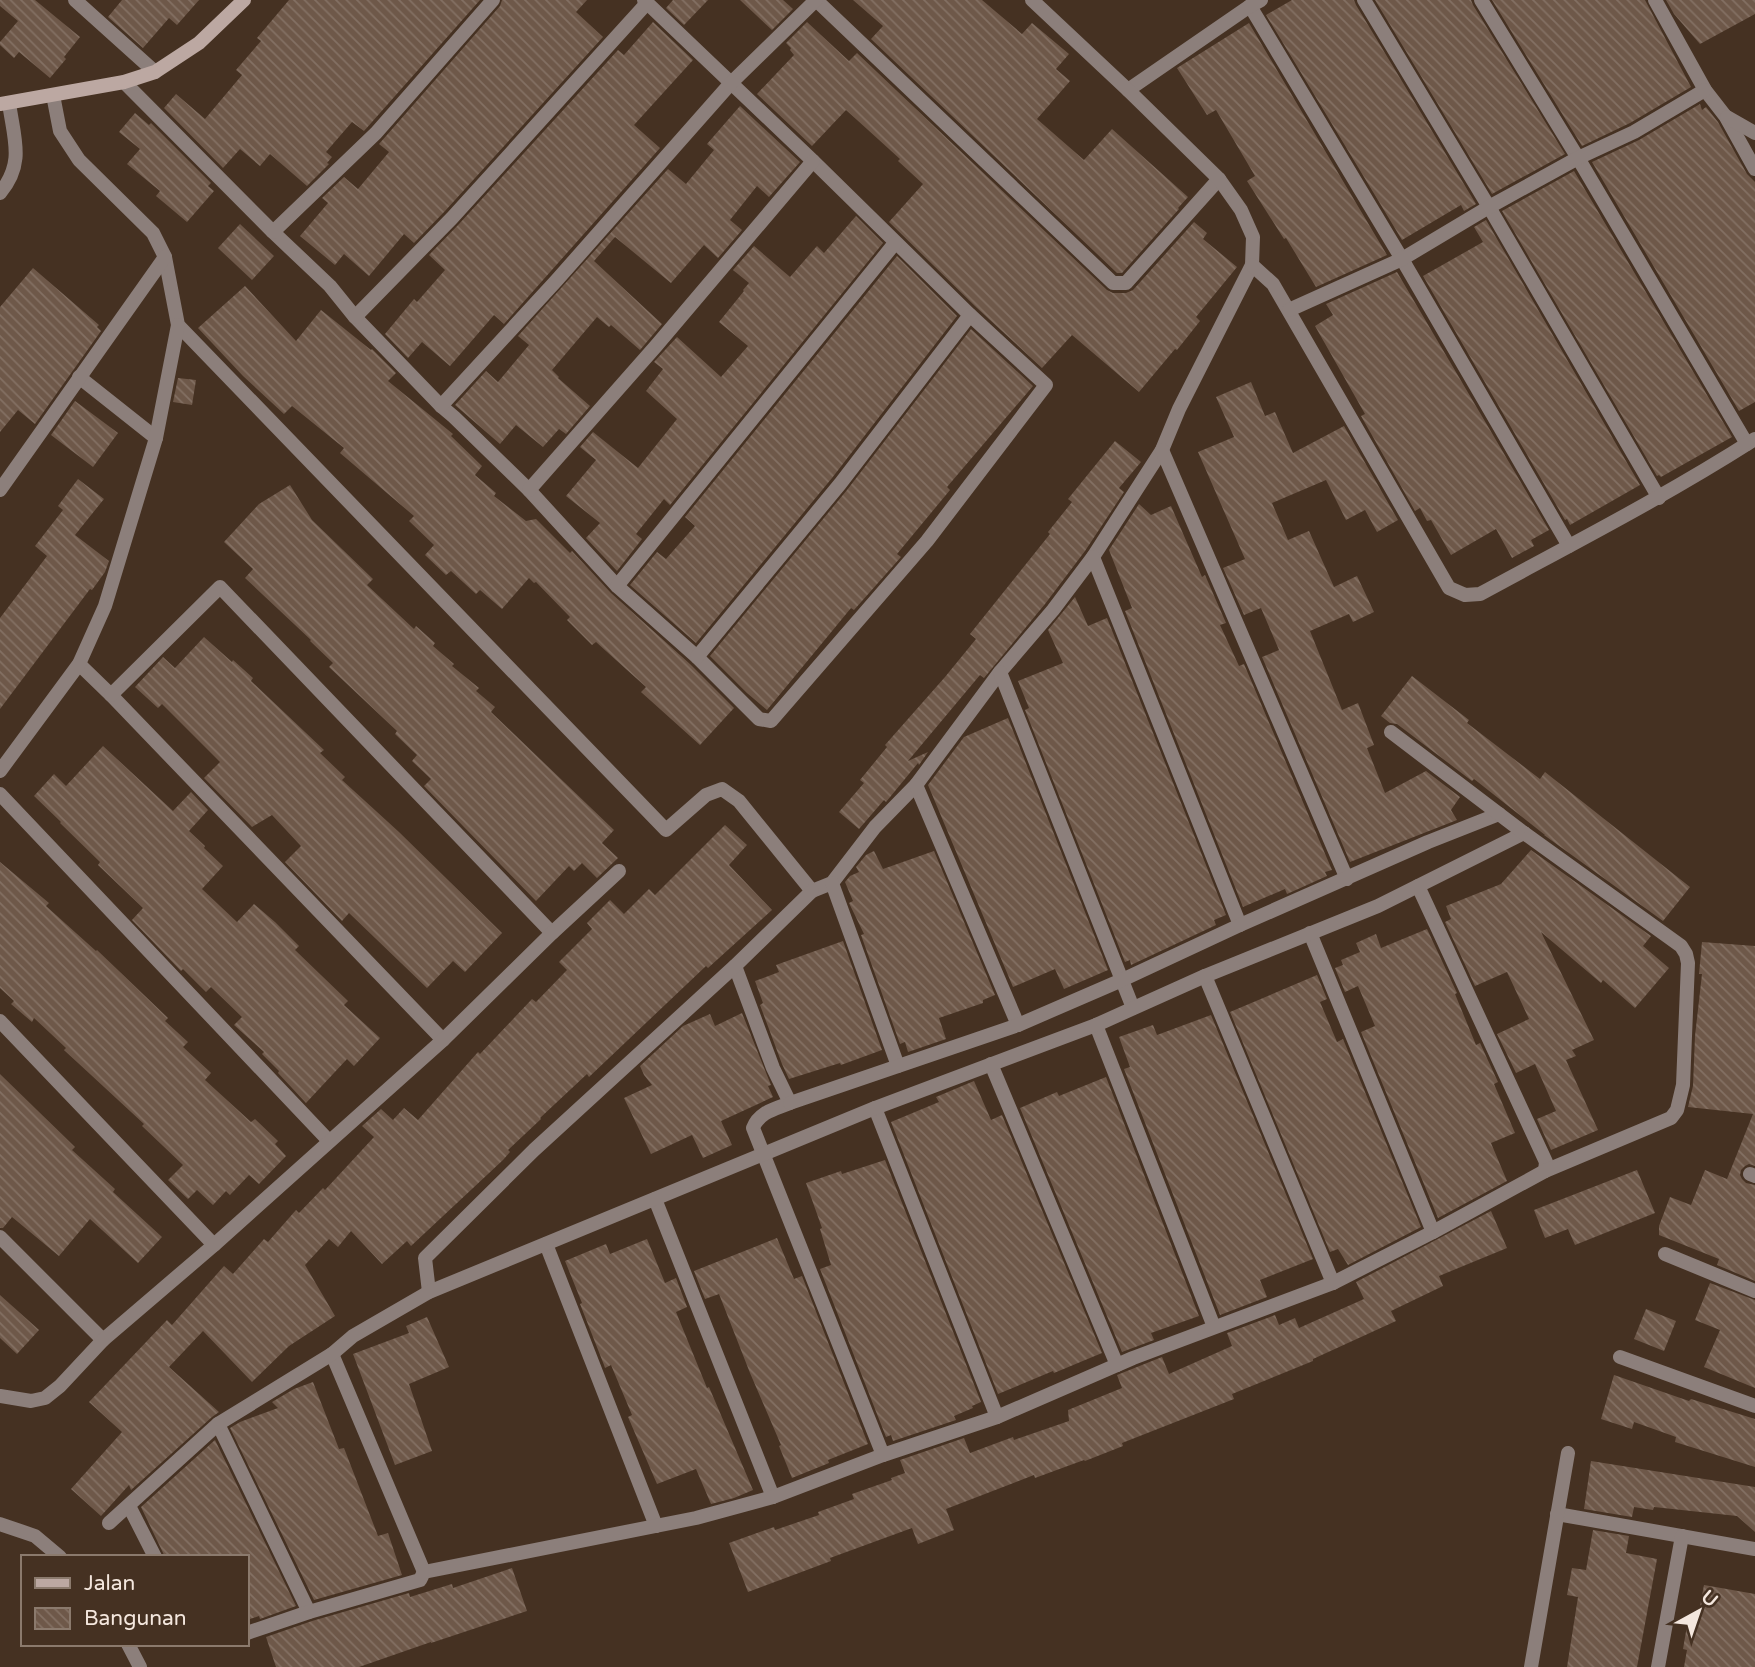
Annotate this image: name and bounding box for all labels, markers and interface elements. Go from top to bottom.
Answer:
legend [21,1555,248,1646]
text: Jalan [84,1571,135,1596]
north arrow [1664,1576,1734,1646]
text: U [1697,1586,1722,1612]
text: Bangunan [84,1606,187,1631]

